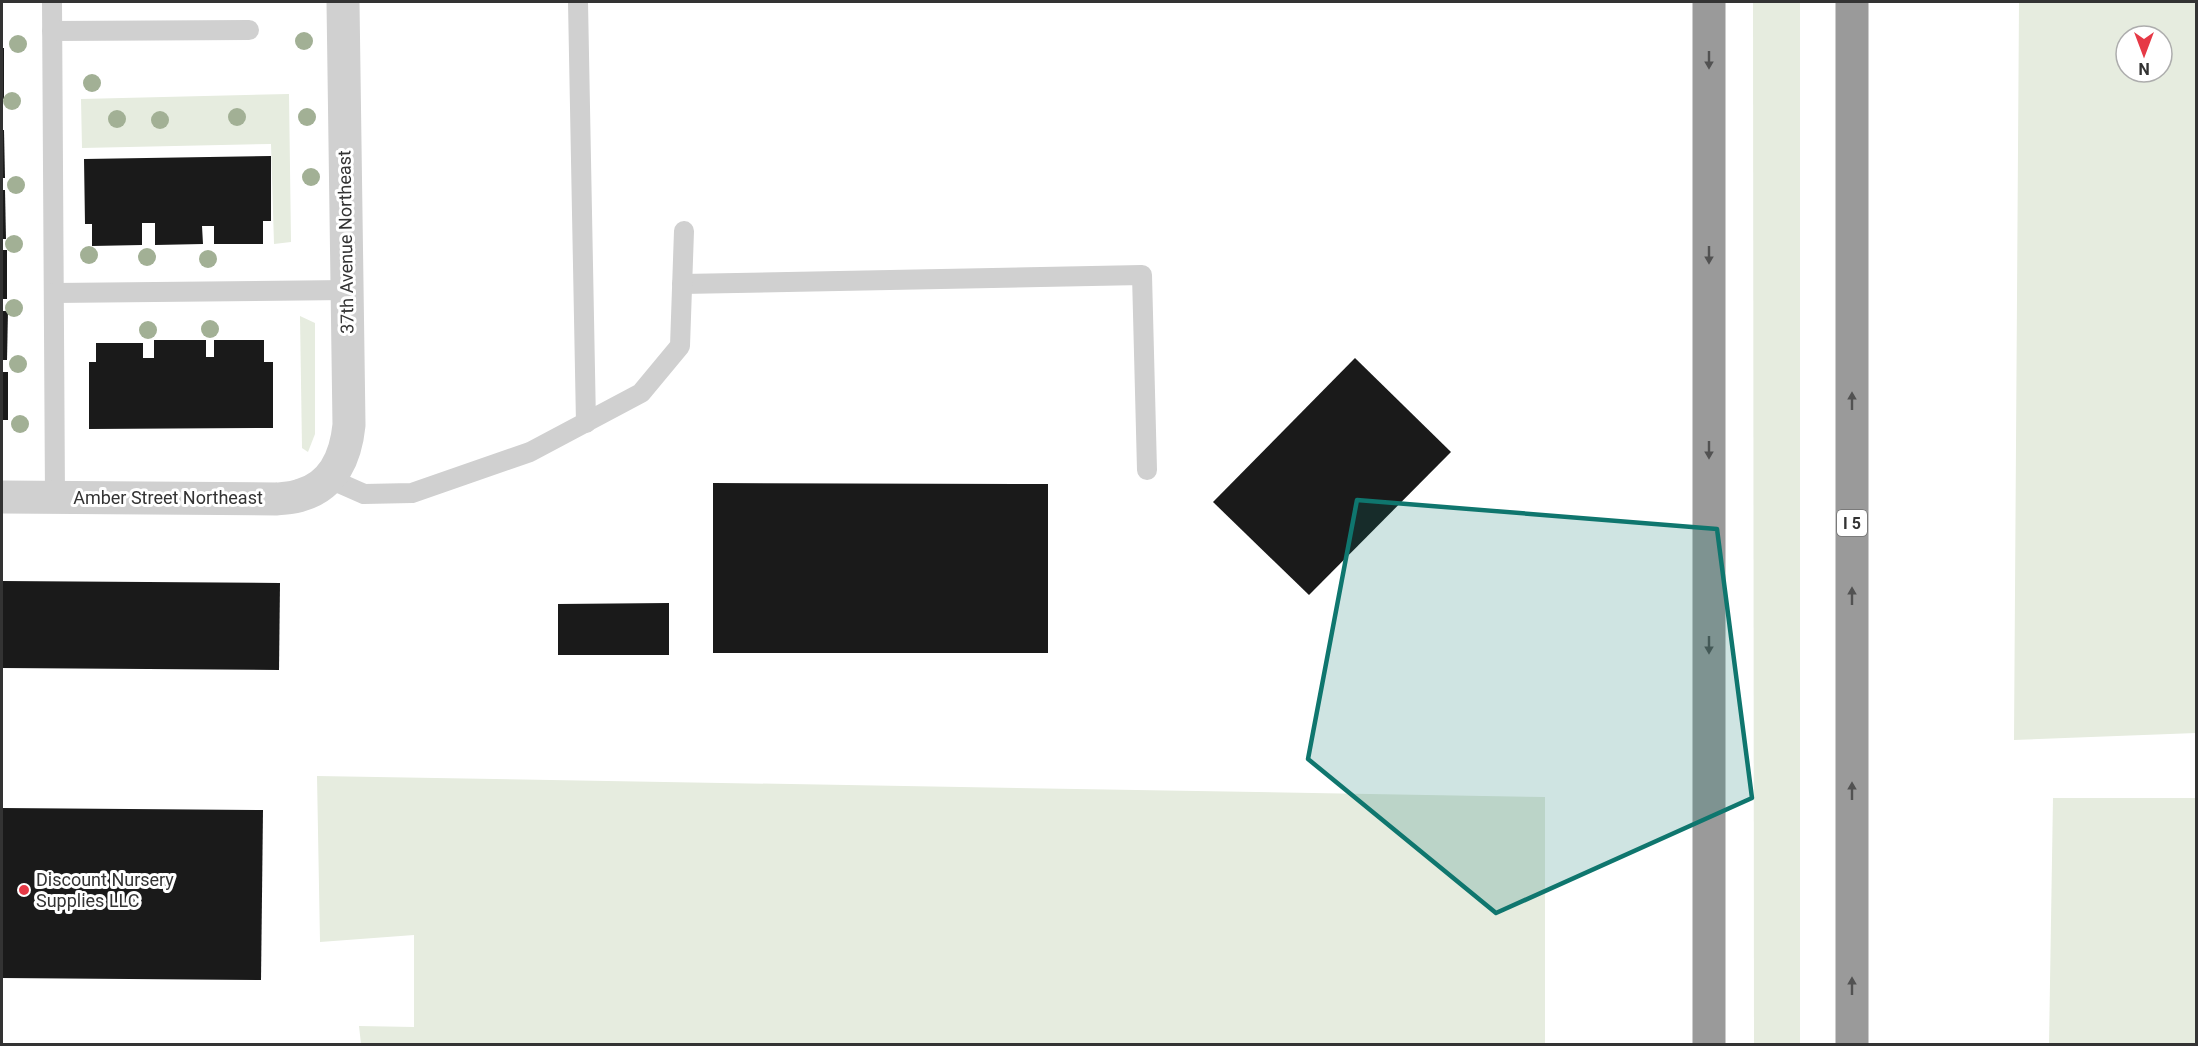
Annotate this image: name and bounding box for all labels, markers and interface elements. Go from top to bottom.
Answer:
north arrow [2114,24,2174,84]
one-way arrow [1704,50,1714,69]
text: N [2138,59,2150,78]
street label: 37th Avenue Northeast [333,150,358,334]
one-way arrow [1704,245,1714,264]
one-way arrow [1847,392,1857,411]
one-way arrow [1704,440,1714,459]
street label: Amber Street Northeast [73,487,263,508]
road number: I 5 [1837,510,1867,536]
one-way arrow [1847,587,1857,606]
one-way arrow [1704,635,1714,654]
one-way arrow [1847,782,1857,801]
place label: Discount Nursery Supplies LLC [36,869,174,911]
marker: Discount Nursery Supplies LLC [17,883,31,897]
one-way arrow [1847,977,1857,996]

